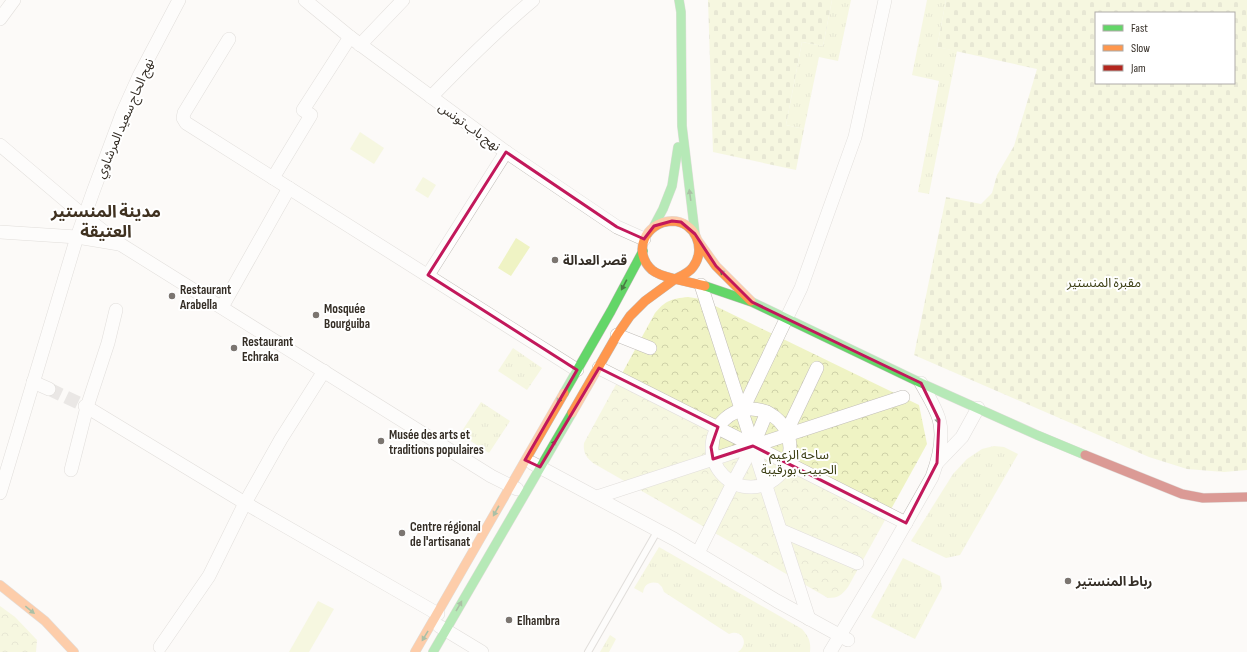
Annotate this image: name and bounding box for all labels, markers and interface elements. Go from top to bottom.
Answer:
legend [1095,12,1235,84]
text: Fast [1131,21,1148,36]
text: Slow [1131,41,1150,56]
street label: نهج الحاج سعيد المرشاوي [92,56,159,182]
text: Jam [1130,61,1146,76]
street label: نهج باب تونس [434,99,504,156]
one-way arrow [687,189,693,201]
district label: مدينة المنستير العتيقة [50,202,161,242]
place label: قصر العدالة [563,253,628,269]
marker: قصر العدالة [550,255,560,265]
one-way arrow [719,269,729,279]
park label: مقبرة المنستير [1066,275,1141,291]
one-way arrow [621,279,628,291]
place label: Restaurant Arabella [179,282,232,313]
marker: Restaurant Arabella [167,291,177,301]
place label: Mosquée Bourguiba [324,301,370,332]
marker: Mosquée Bourguiba [311,310,321,320]
place label: Restaurant Echraka [242,334,294,365]
marker: Restaurant Echraka [229,343,239,353]
one-way arrow [557,392,564,404]
one-way arrow [934,412,940,424]
place label: Musée des arts et traditions populaires [389,427,484,458]
marker: Musée des arts et traditions populaires [376,436,386,446]
one-way arrow [549,439,556,451]
park label: ساحة الزعيم الحبيب بورقيبة [761,447,837,478]
one-way arrow [493,505,499,517]
place label: Centre régional de l'artisanat [410,519,481,550]
marker: Centre régional de l'artisanat [397,528,407,538]
place label: رباط المنستير [1075,574,1152,590]
marker: رباط المنستير [1063,576,1073,586]
one-way arrow [456,600,463,612]
one-way arrow [25,605,36,614]
place label: Elhambra [517,613,560,629]
marker: Elhambra [504,615,514,625]
one-way arrow [421,630,428,642]

